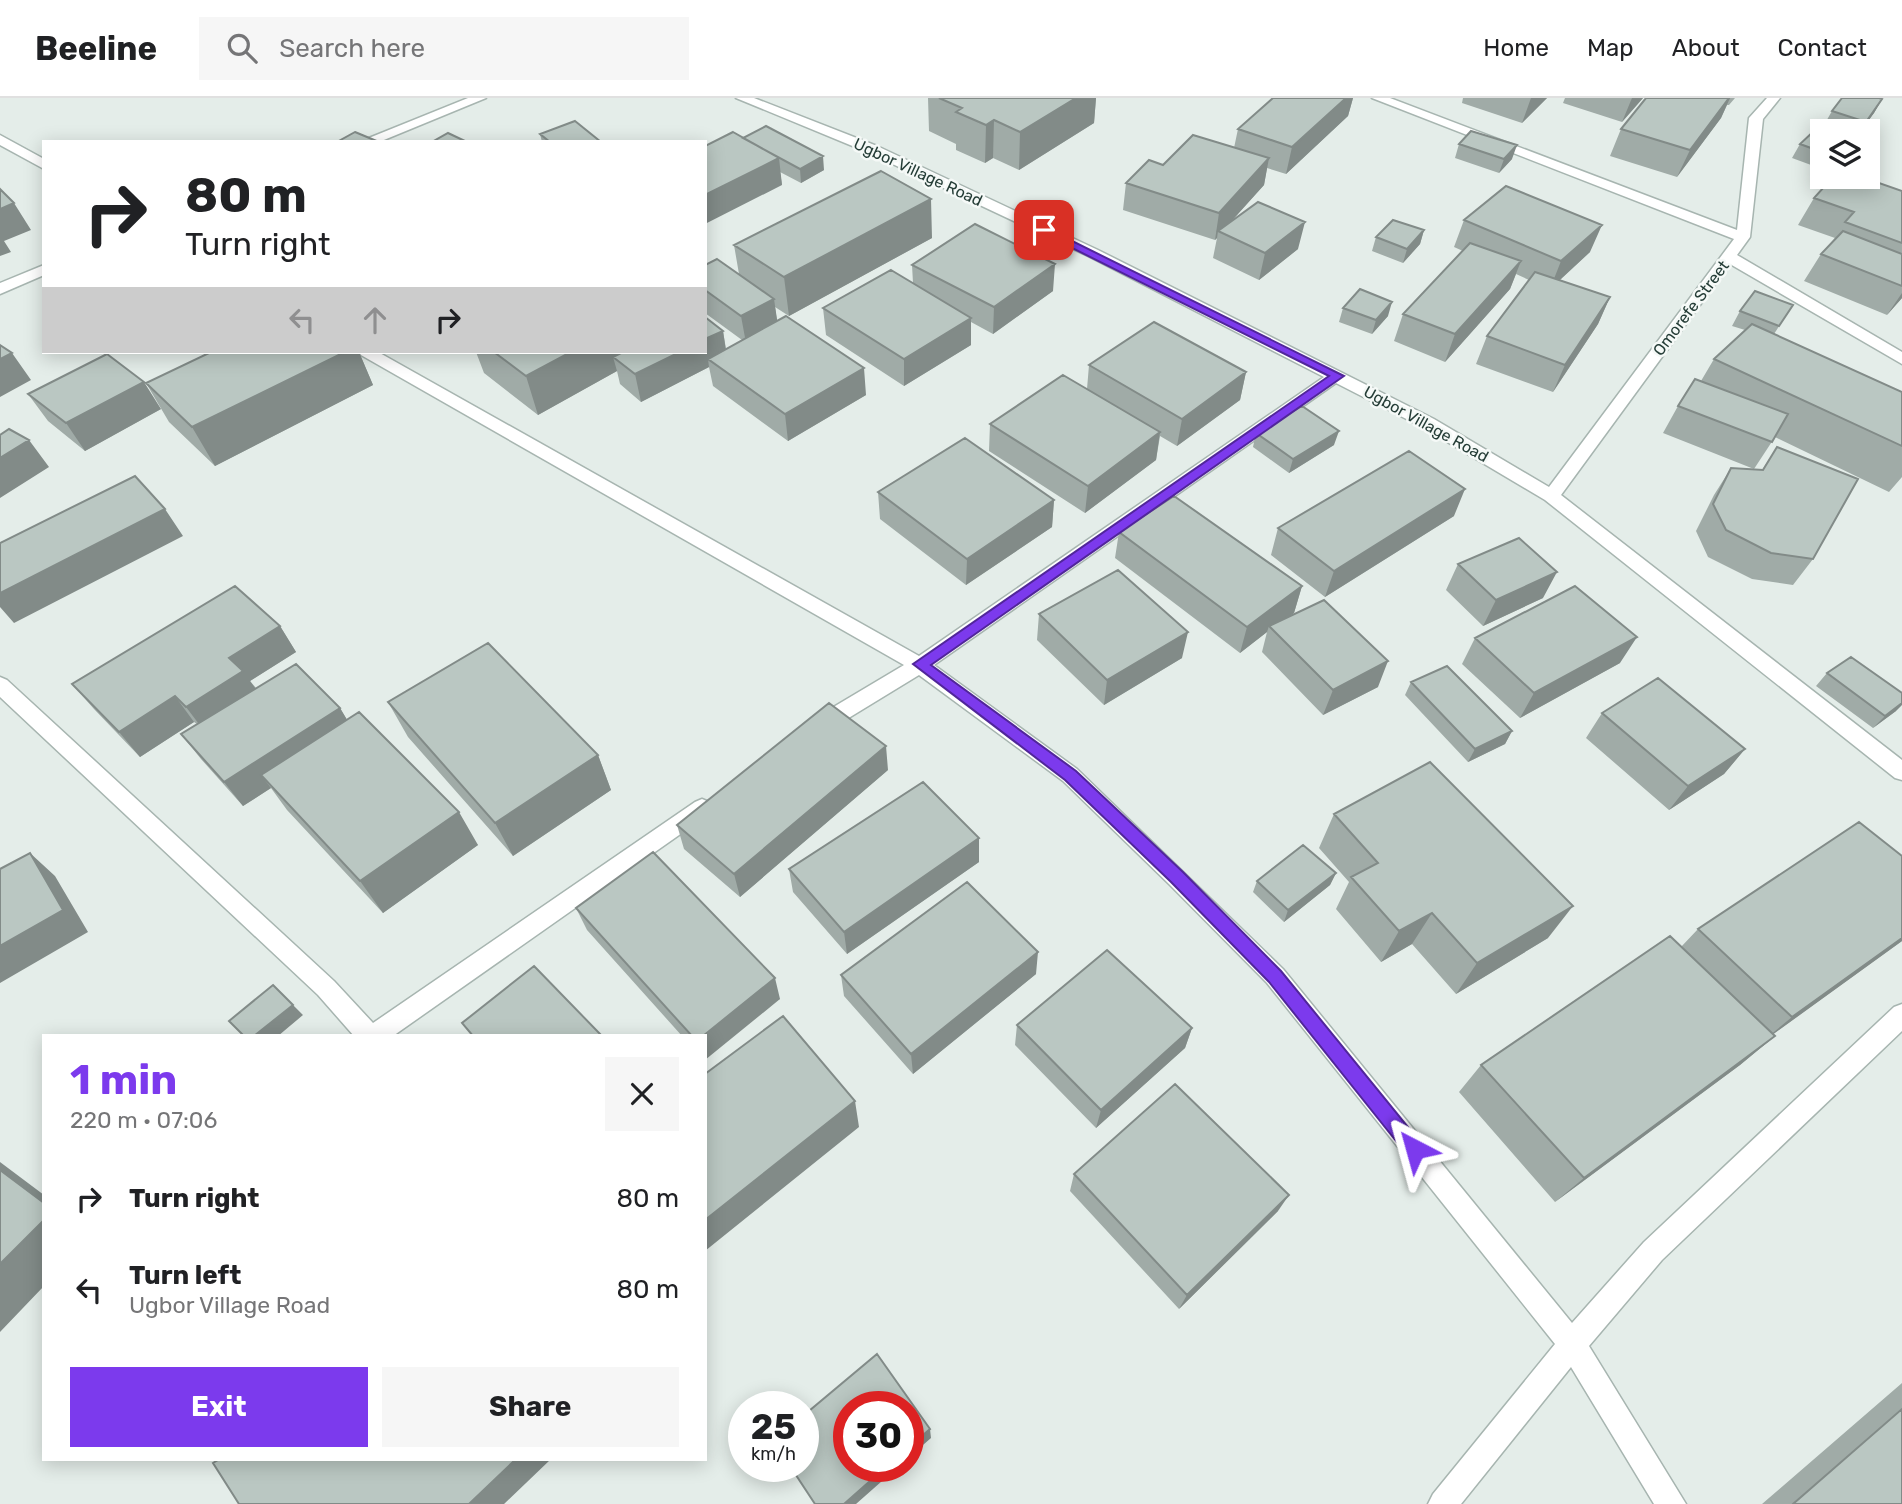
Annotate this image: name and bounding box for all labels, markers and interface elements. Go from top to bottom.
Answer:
search box [199,17,689,80]
text: Beeline [35,29,157,68]
icon: search [223,29,261,67]
text: Search here [279,33,425,64]
text: Home [1483,34,1549,62]
text: Map [1587,34,1634,62]
text: About [1672,34,1740,62]
text: Contact [1778,34,1867,62]
map controls [1810,119,1880,189]
button: layers [1810,119,1880,189]
street label: Ugbor Village Road [851,134,985,210]
text: 80 m [185,166,307,224]
icon: right [70,168,161,259]
pin [1014,200,1074,260]
icon: arrive [1025,211,1063,249]
text: Turn right [185,225,330,263]
street label: Omorefe Street [1649,257,1733,359]
icon: left [283,301,321,339]
icon: ahead [356,301,394,339]
icon: right [429,301,467,339]
street label: Ugbor Village Road [1360,382,1492,466]
text: 1 min [70,1055,177,1105]
button: close [605,1057,679,1131]
text: 220 m · 07:06 [70,1106,217,1134]
position arrow [1378,1112,1452,1186]
icon: right [70,1180,108,1218]
text: Turn right [129,1183,259,1214]
text: 80 m [616,1183,679,1214]
text: Turn left [129,1260,241,1291]
icon: left [70,1271,108,1309]
text: 80 m [616,1274,679,1305]
text: Ugbor Village Road [129,1291,330,1319]
button: Exit [70,1367,368,1447]
button: Share [382,1367,679,1447]
speed limit sign: 30 [833,1391,924,1482]
text: 25 [751,1406,796,1448]
text: km/h [751,1443,796,1465]

